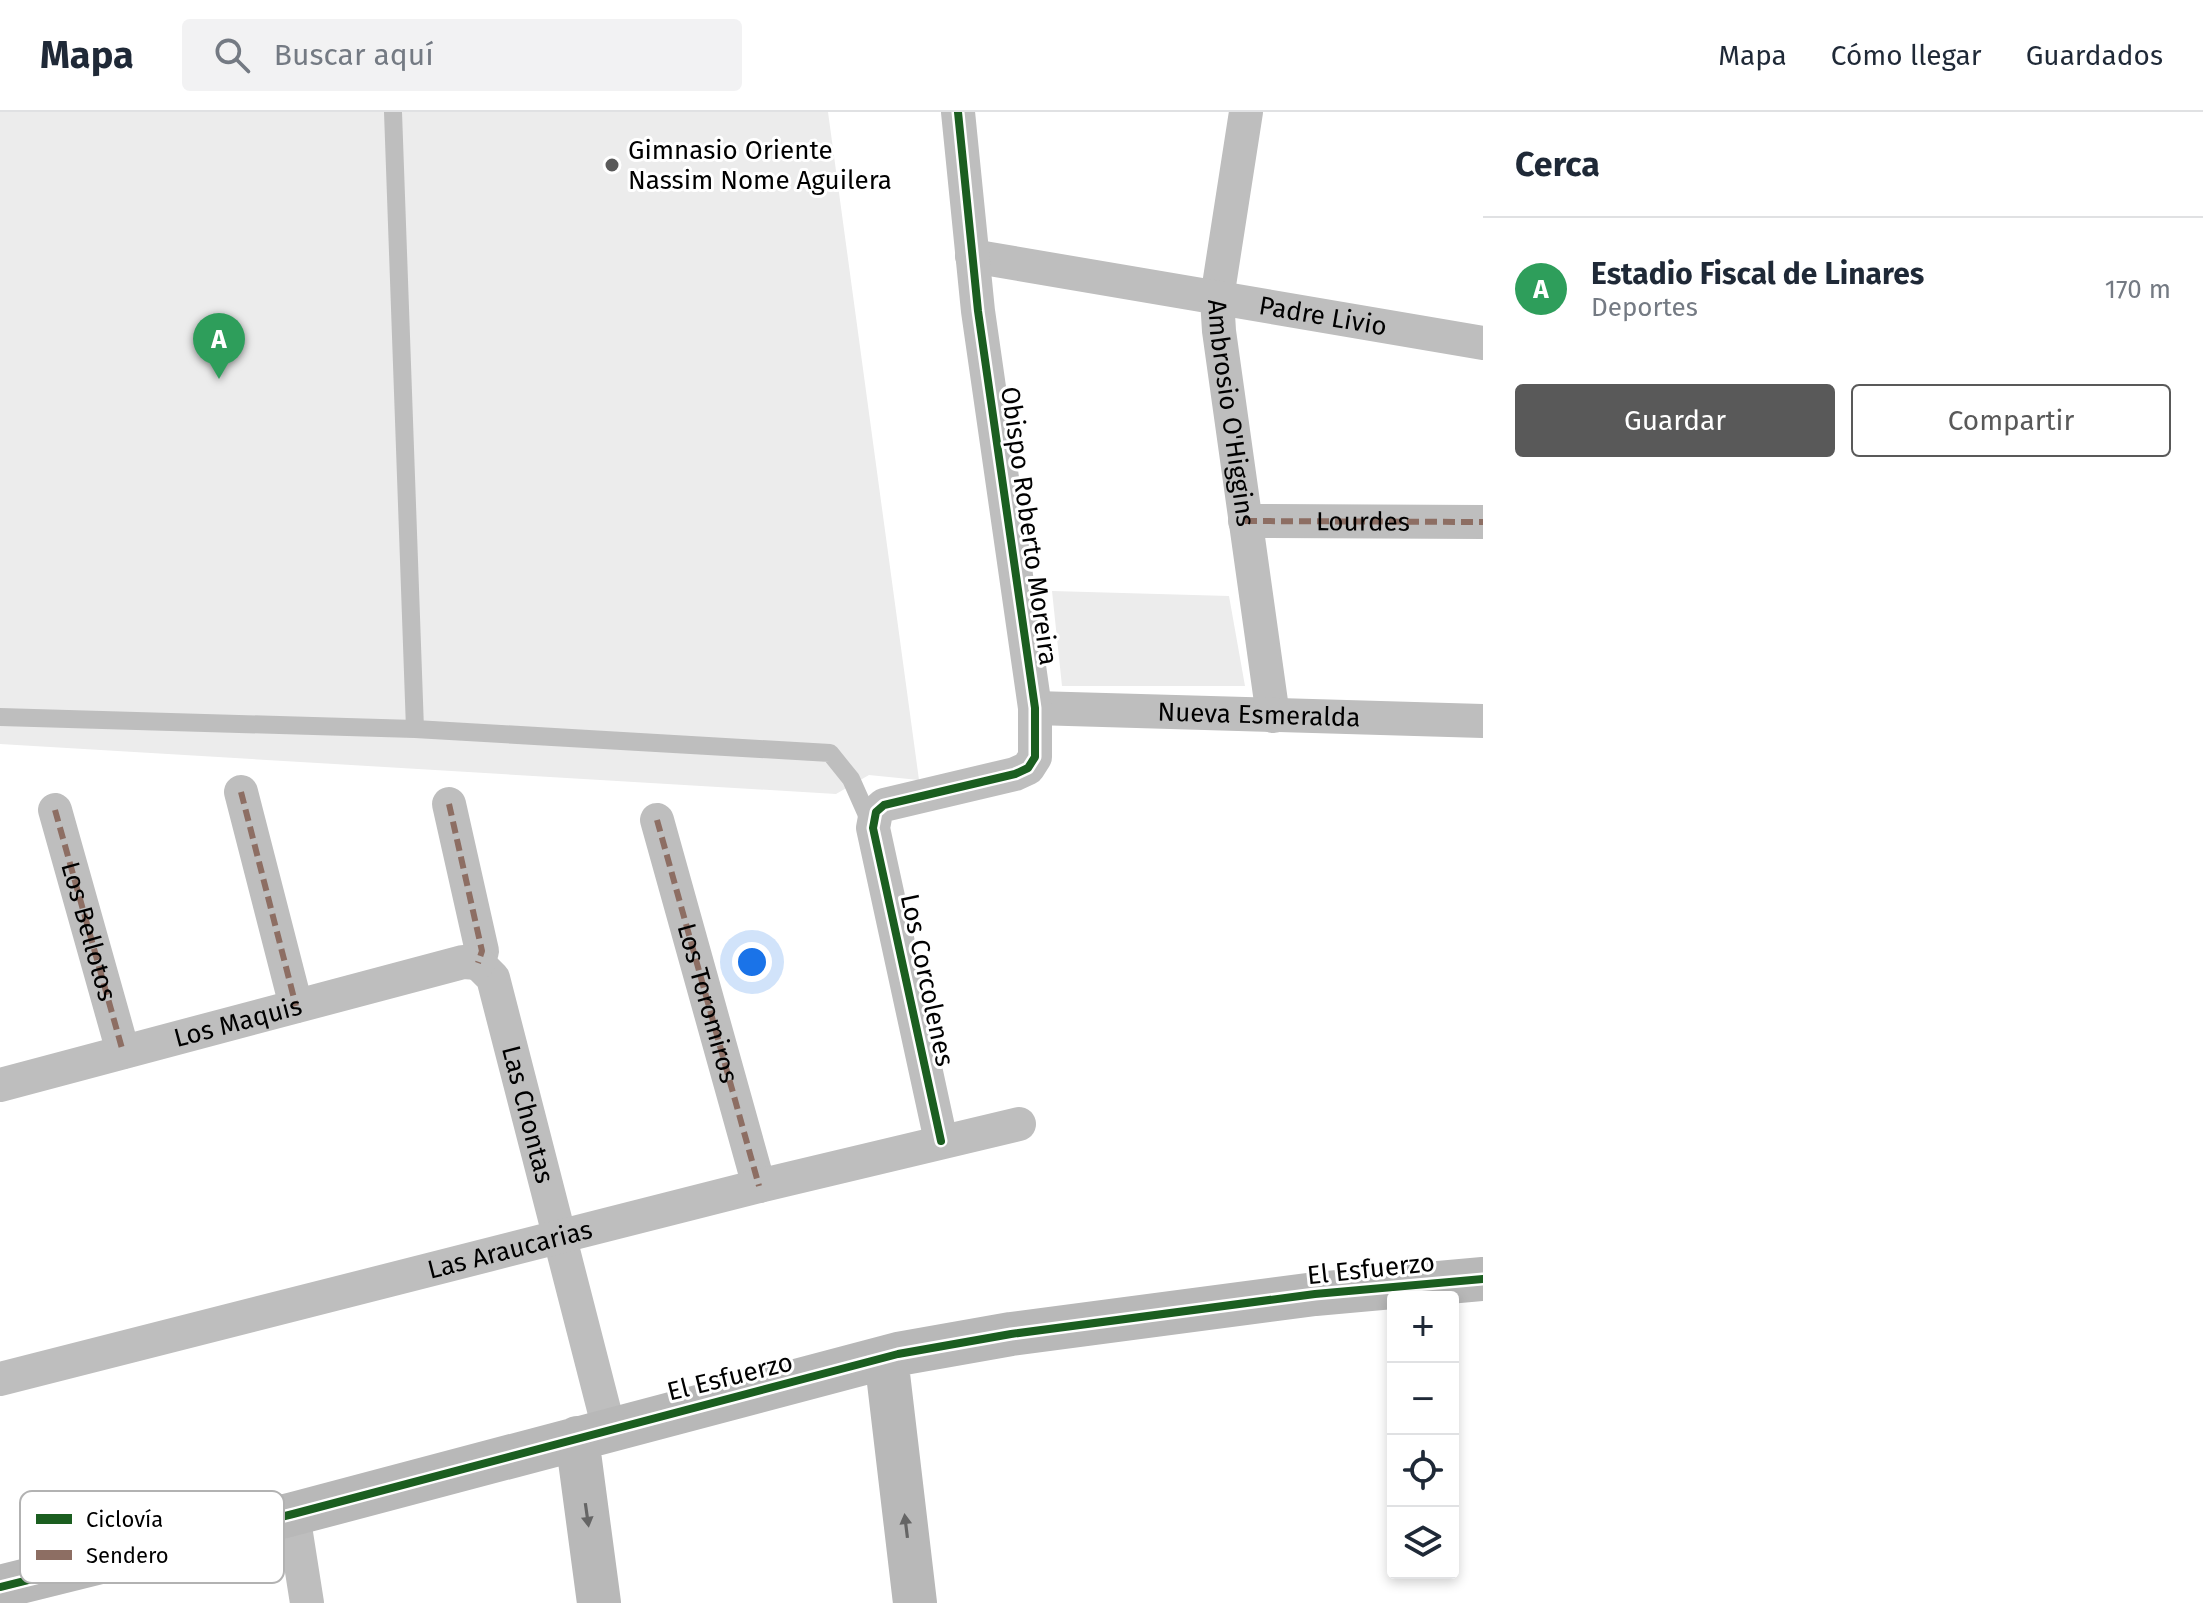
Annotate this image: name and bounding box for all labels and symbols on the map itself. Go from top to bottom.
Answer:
place label: Gimnasio Oriente Nassim Nome Aguilera [628,135,892,196]
marker: Gimnasio Oriente Nassim Nome Aguilera [603,156,621,174]
street label: Padre Livio [1257,290,1389,342]
street label: Ambrosio O'Higgins [1202,298,1262,529]
pin: A [193,313,245,379]
street label: Obispo Roberto Moreira [994,385,1064,667]
street label: Lourdes [1316,506,1410,537]
street label: Nueva Esmeralda [1157,696,1361,733]
street label: Los Bellotos [55,858,123,1004]
street label: Los Corcolenes [894,891,960,1069]
street label: Los Toromiros [671,920,745,1086]
your location [732,942,772,982]
street label: Los Maquis [170,990,305,1054]
street label: Las Chontas [496,1042,561,1186]
street label: Las Araucarias [424,1214,595,1285]
street label: El Esfuerzo [1306,1247,1436,1291]
street label: El Esfuerzo [664,1346,796,1408]
legend [20,1491,284,1583]
one-way arrow [581,1503,594,1528]
text: Ciclovía [86,1506,163,1533]
one-way arrow [899,1513,912,1538]
text: Sendero [86,1542,169,1569]

